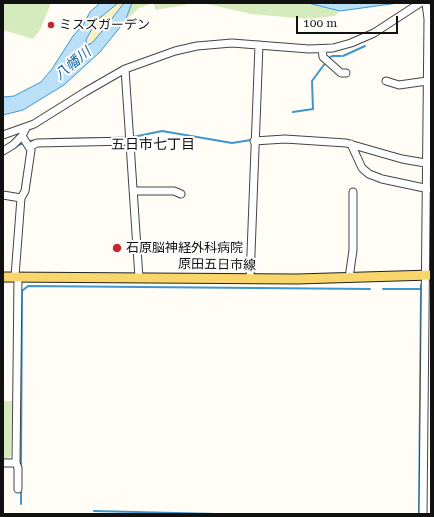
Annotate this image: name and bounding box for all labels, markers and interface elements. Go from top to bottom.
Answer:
scale bar [298,8,400,34]
text: 100 m [303,16,337,30]
place label: ミスズガーデン [59,17,150,33]
marker: ミスズガーデン [46,20,56,30]
water label: 八幡川 [52,44,94,84]
district label: 五日市七丁目 [111,137,195,153]
place label: 石原脳神経外科病院 [126,240,243,256]
marker: 石原脳神経外科病院 [111,242,123,254]
street label: 原田五日市線 [178,257,256,273]

